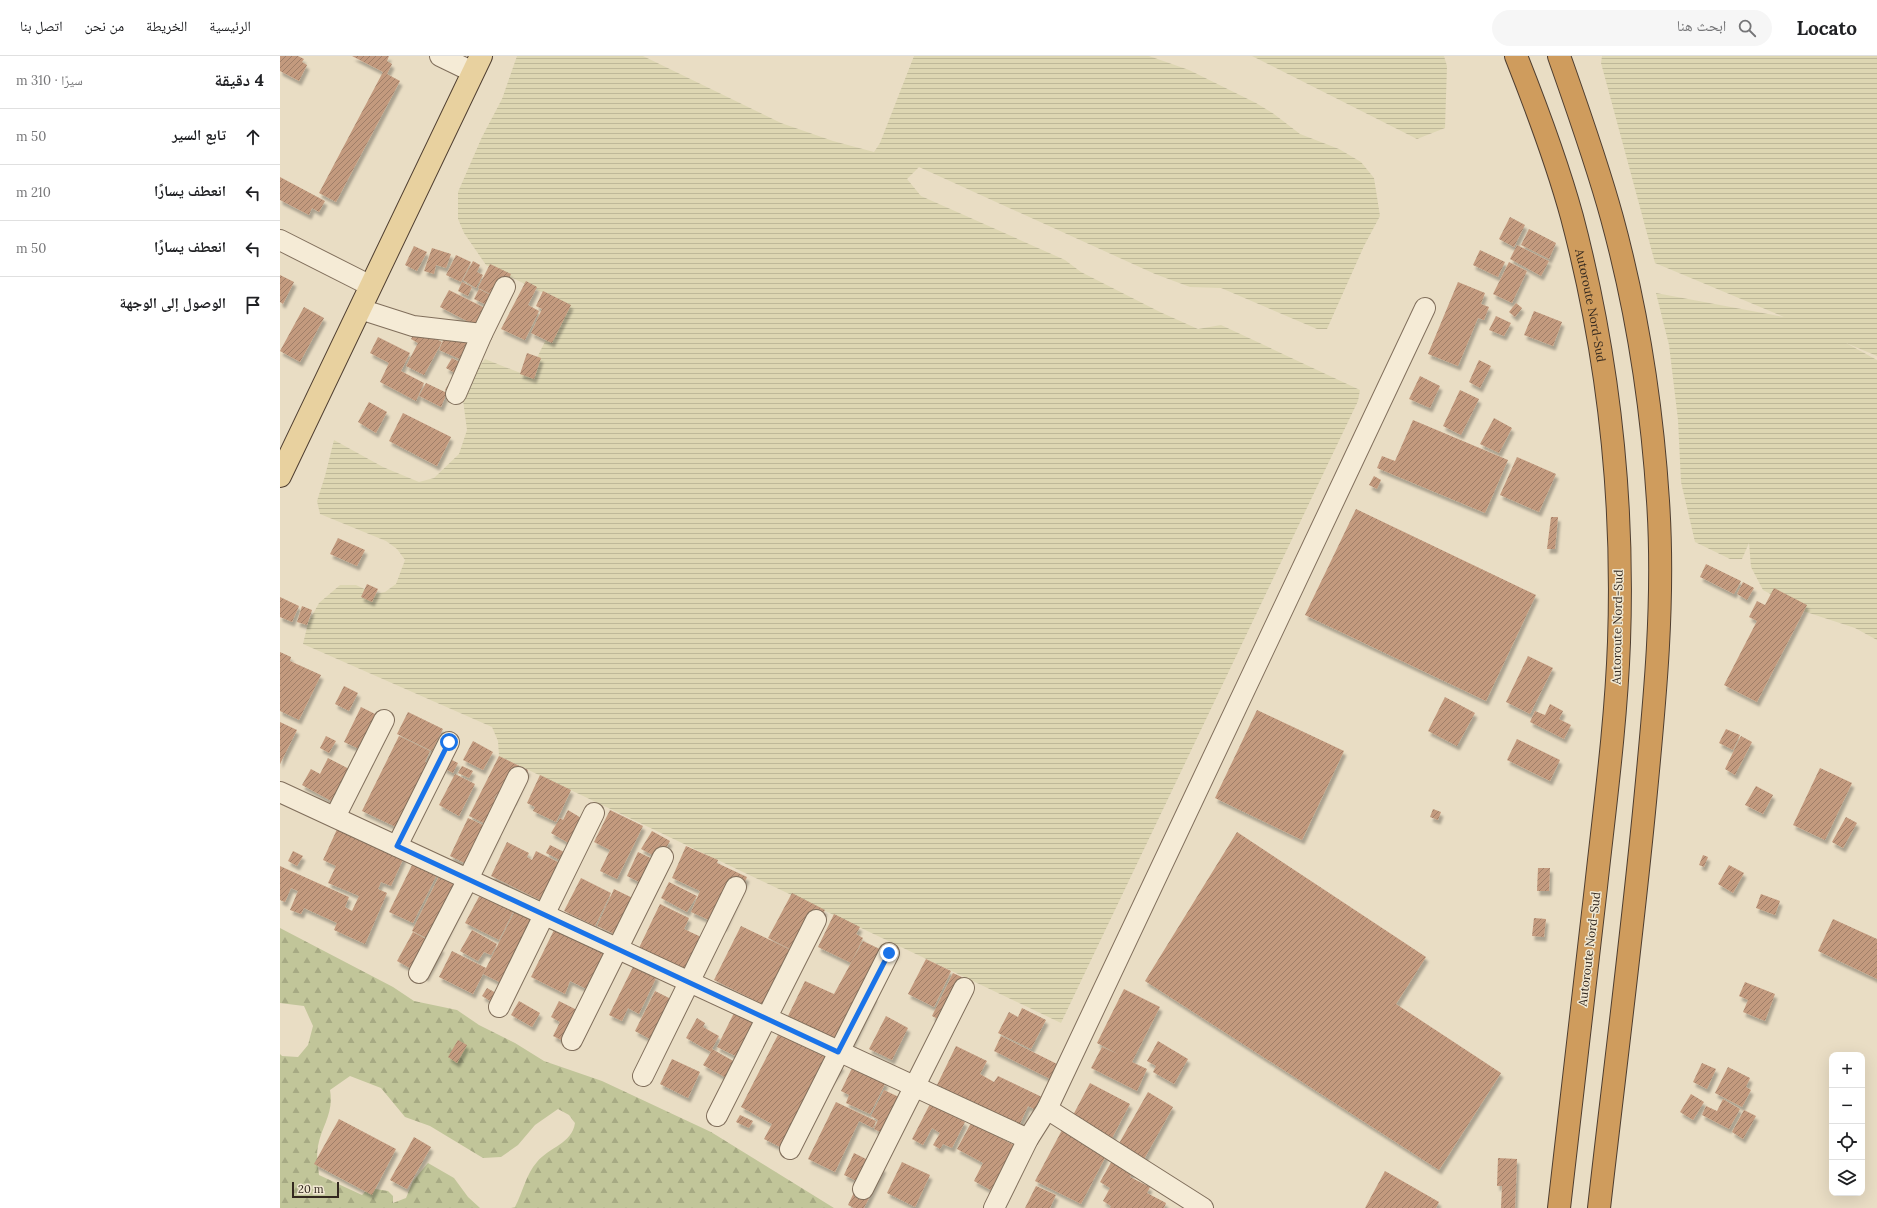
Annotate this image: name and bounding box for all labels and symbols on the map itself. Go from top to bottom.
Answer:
street label: Autoroute Nord-Sud [1572,246,1610,363]
street label: Autoroute Nord-Sud [1608,569,1626,686]
route start [440,733,458,751]
street label: Autoroute Nord-Sud [1574,891,1603,1008]
route end [880,944,898,962]
scale bar [292,1180,339,1199]

